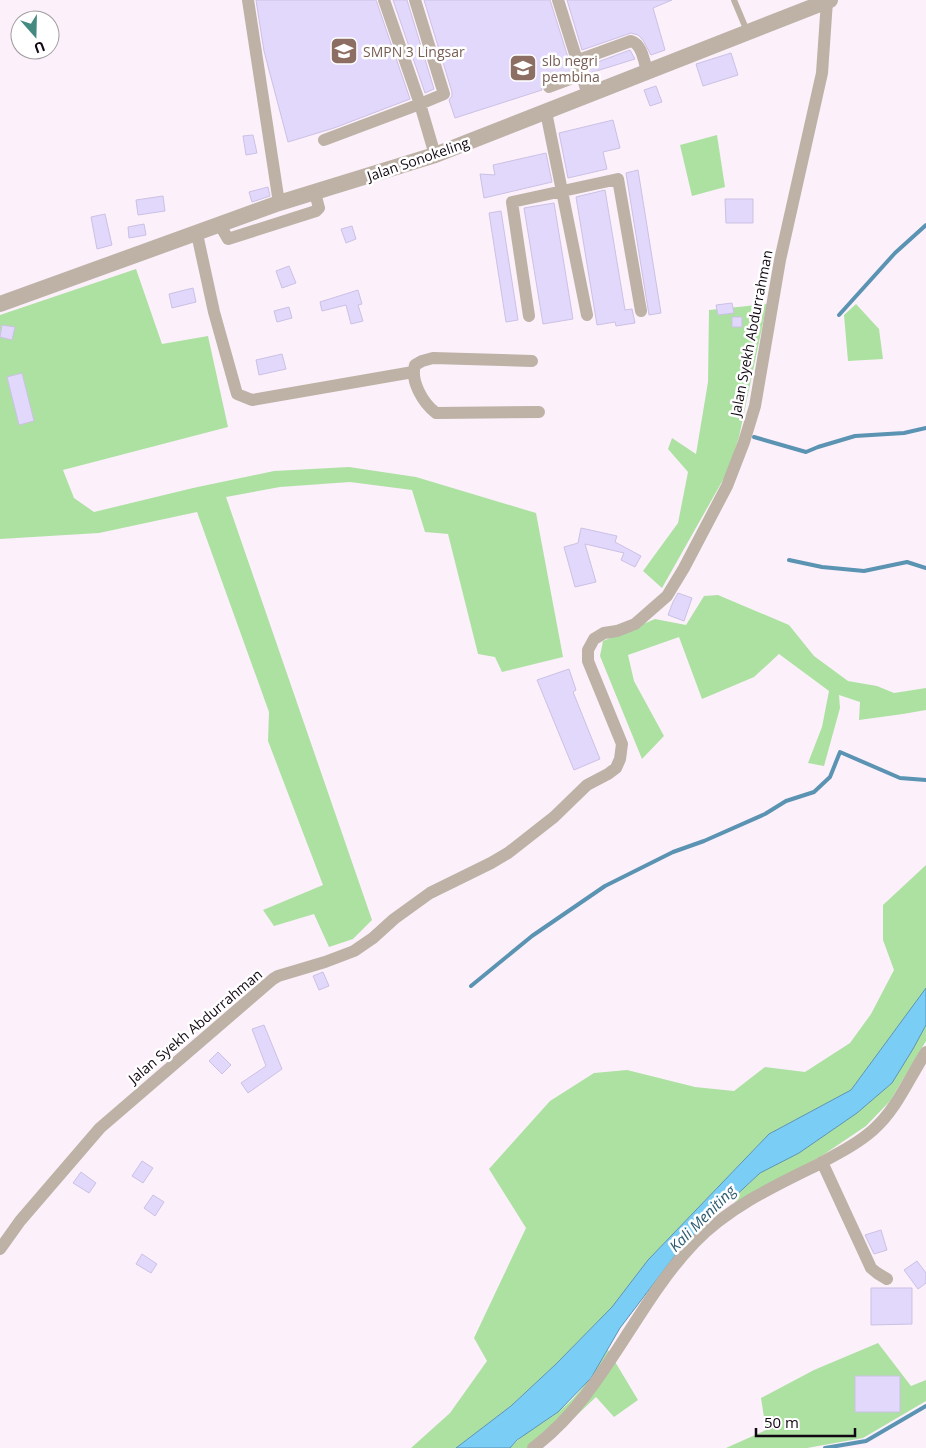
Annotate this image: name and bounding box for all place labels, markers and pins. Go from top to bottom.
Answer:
school or university icon: SMPN 3 Lingsar [329,36,359,66]
place label: SMPN 3 Lingsar [363,42,465,61]
place label: slb negri pembina [542,51,600,86]
school or university icon: slb negri pembina [508,53,538,83]

